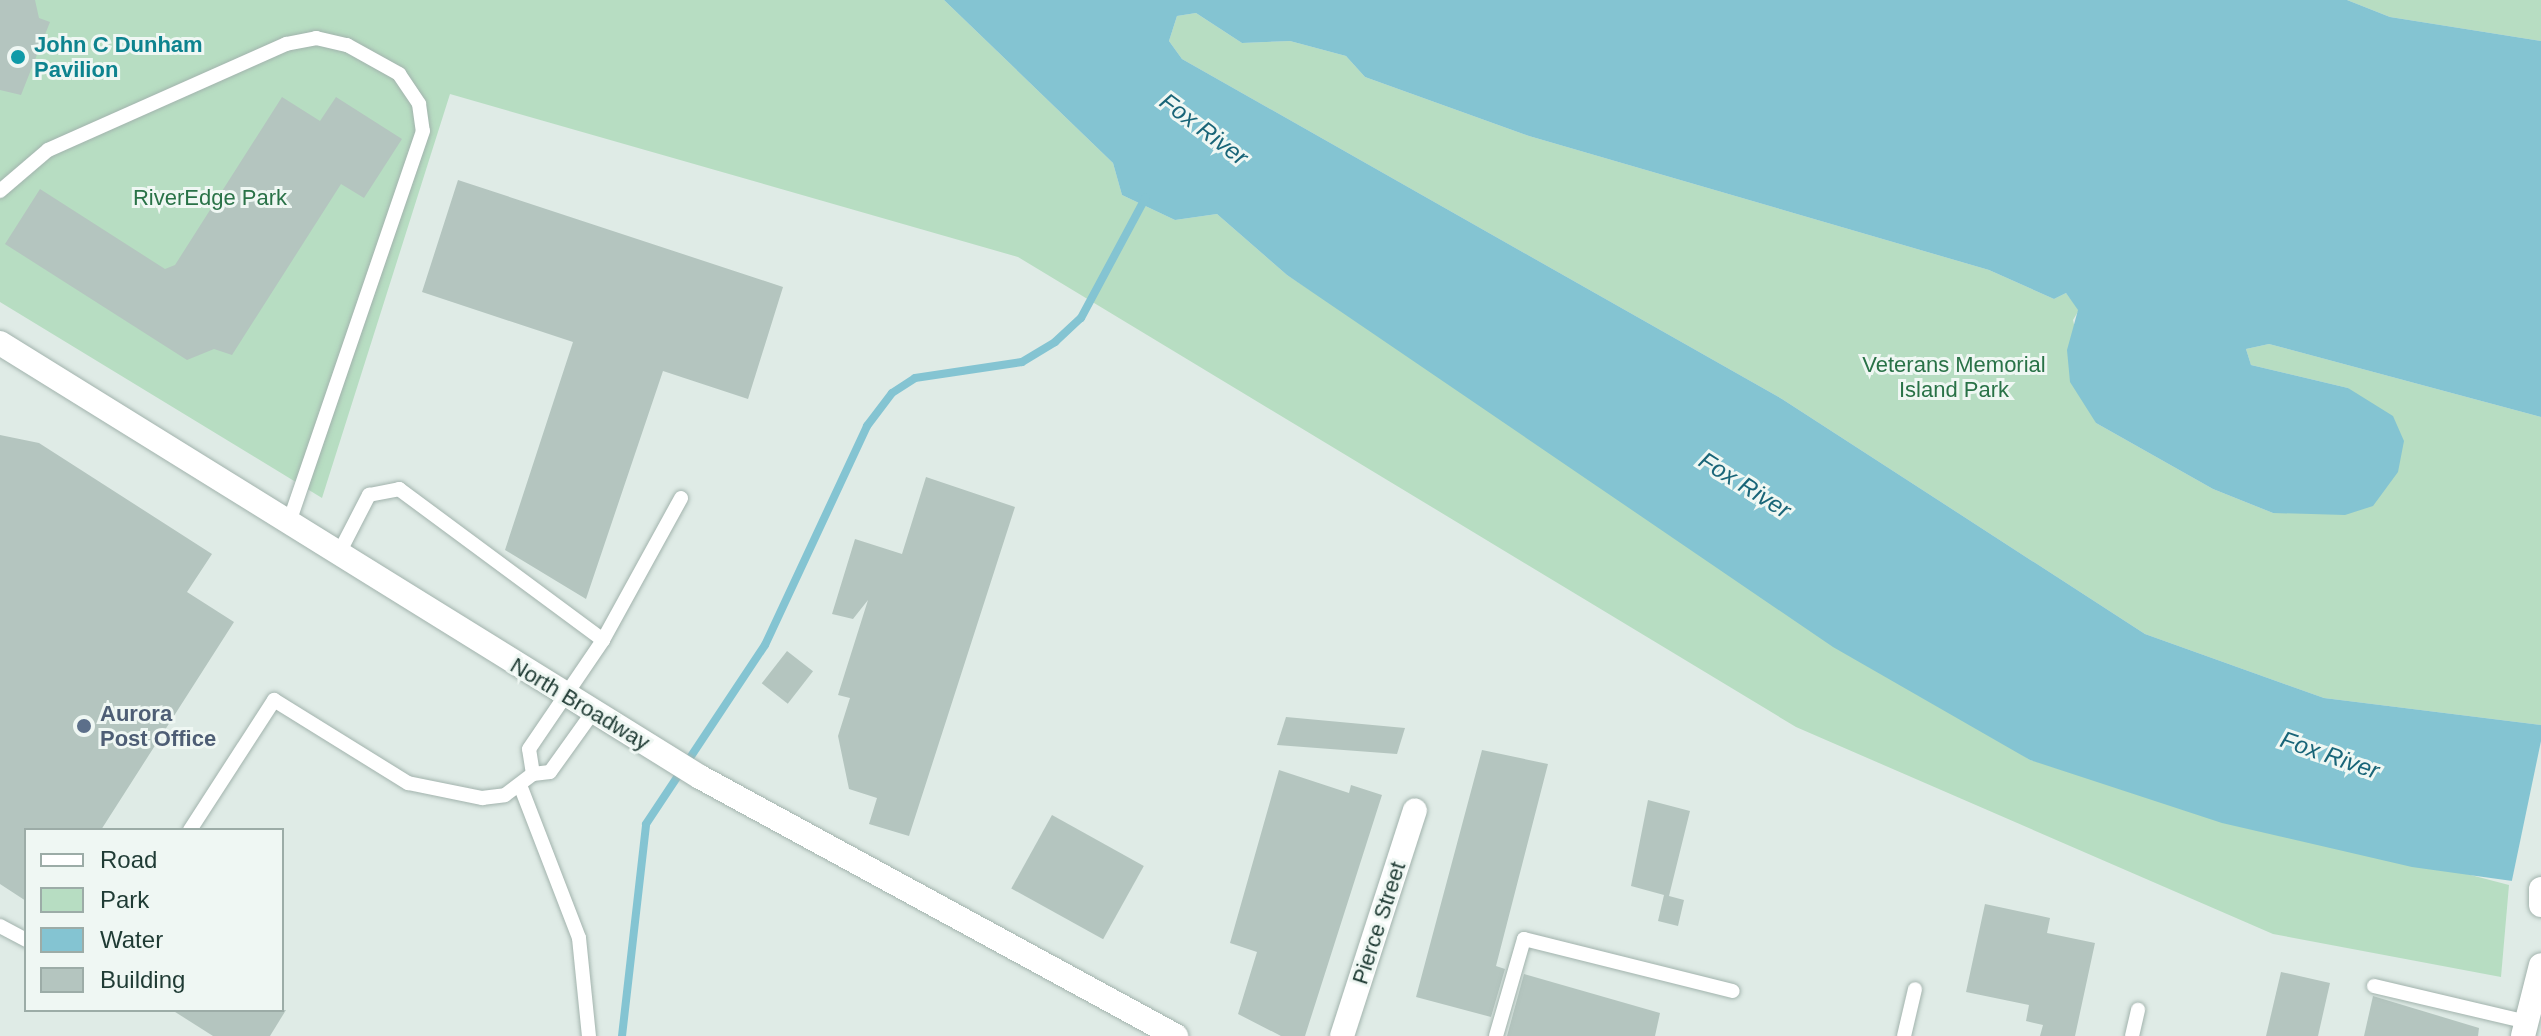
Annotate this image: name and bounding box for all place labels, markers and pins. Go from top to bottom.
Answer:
place label: John C Dunham Pavilion [34,31,203,82]
marker: John C Dunham Pavilion [9,48,27,66]
place label: Aurora Post Office [100,700,216,752]
marker: Aurora Post Office [75,717,93,735]

